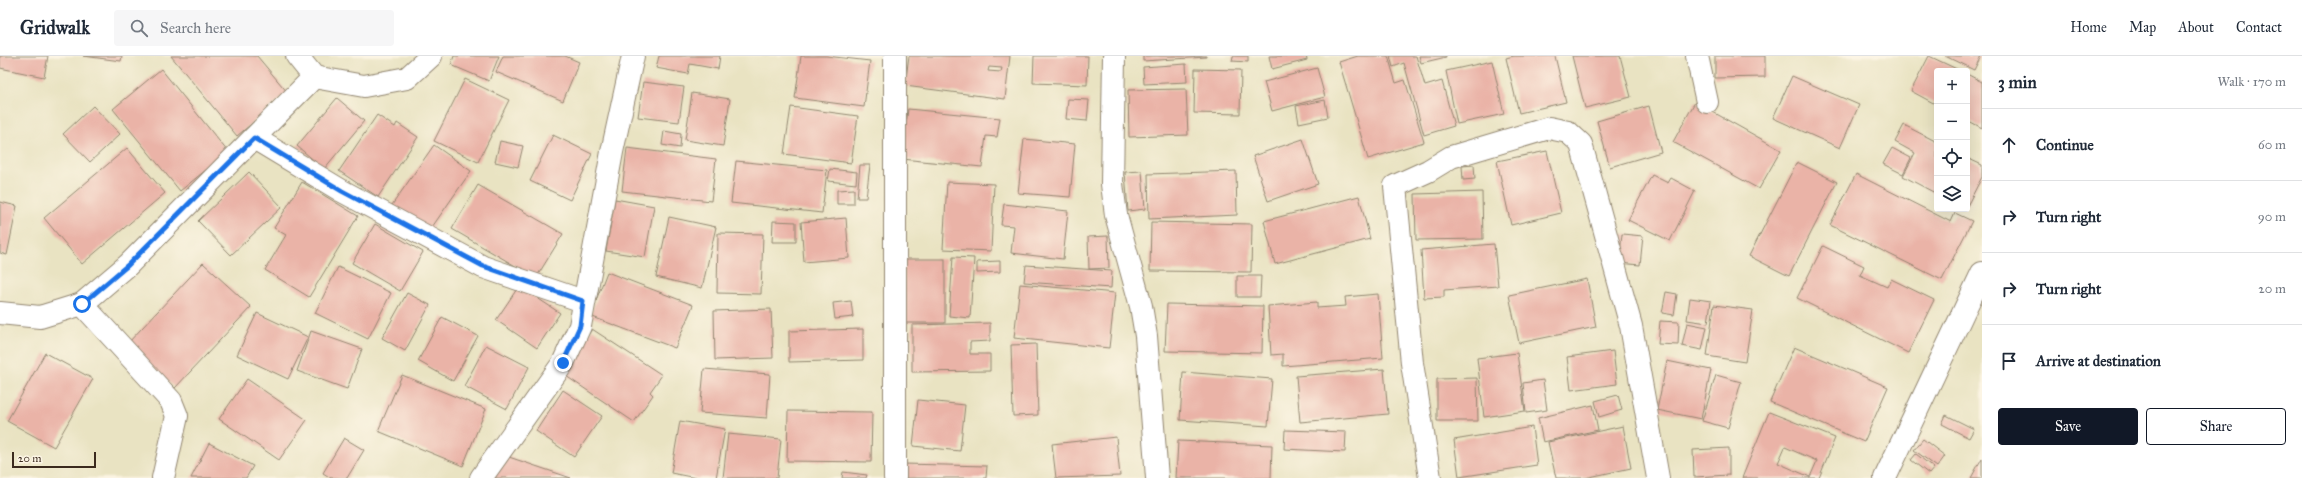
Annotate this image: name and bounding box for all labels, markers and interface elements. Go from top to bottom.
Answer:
search box [114,10,394,46]
text: Gridwalk [20,16,90,39]
icon: search [128,17,150,39]
text: Search here [160,19,231,37]
text: Home [2070,19,2107,36]
text: Map [2129,19,2156,36]
text: About [2178,19,2214,36]
text: Contact [2236,19,2282,36]
map controls [1934,68,1970,212]
button: + [1934,68,1970,104]
text: 3 min [1998,72,2037,93]
text: Walk · 170 m [2217,74,2286,90]
button: − [1934,104,1970,140]
icon: ahead [1998,134,2020,156]
text: Continue [2036,136,2094,154]
text: 60 m [2258,137,2286,153]
button: locate [1934,140,1970,176]
button: layers [1934,176,1970,212]
icon: right [1998,206,2020,228]
text: Turn right [2036,208,2101,226]
text: 90 m [2258,209,2286,225]
icon: right [1998,278,2020,300]
text: Turn right [2036,280,2101,298]
text: 20 m [2258,281,2286,297]
route start [73,295,91,313]
icon: arrive [1998,350,2020,372]
text: Arrive at destination [2036,352,2161,370]
route end [554,354,572,372]
button: Save [1998,408,2138,445]
button: Share [2146,408,2286,445]
scale bar [12,450,96,469]
text: 20 m [18,452,41,465]

